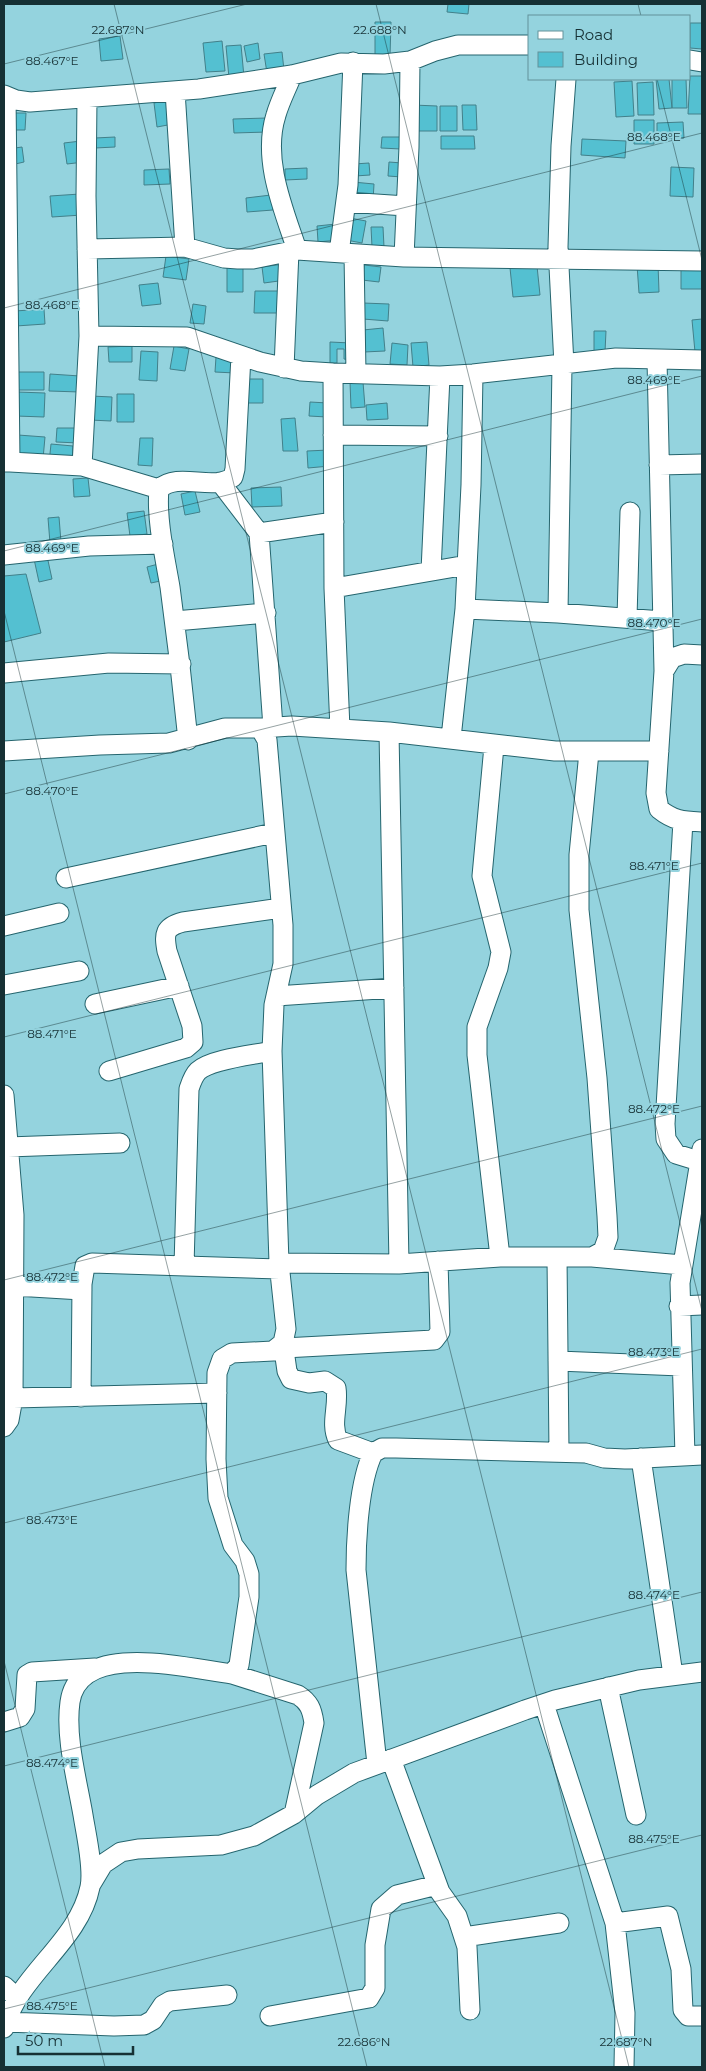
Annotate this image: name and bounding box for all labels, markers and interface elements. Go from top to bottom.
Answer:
legend [528,15,691,80]
text: 22.687°N [91,22,145,37]
text: 22.688°N [353,22,407,37]
text: Road [574,25,613,44]
text: Building [574,50,638,69]
text: 88.467°E [25,53,79,68]
text: 88.468°E [627,129,681,144]
text: 88.468°E [25,297,79,312]
text: 88.469°E [627,372,681,387]
text: 88.469°E [25,540,79,555]
text: 88.470°E [627,615,681,630]
text: 88.470°E [25,783,79,798]
text: 88.471°E [629,858,679,873]
text: 88.471°E [27,1026,77,1041]
text: 88.472°E [628,1101,680,1116]
text: 88.472°E [26,1269,78,1284]
text: 88.473°E [628,1344,680,1359]
text: 88.473°E [26,1512,78,1527]
text: 88.474°E [628,1587,680,1602]
text: 88.474°E [26,1755,78,1770]
text: 88.475°E [628,1831,680,1846]
text: 88.475°E [26,1998,78,2013]
scale bar [18,2024,132,2056]
text: 50 m [25,2031,63,2050]
text: 22.686°N [338,2034,390,2049]
text: 22.687°N [599,2034,653,2049]

